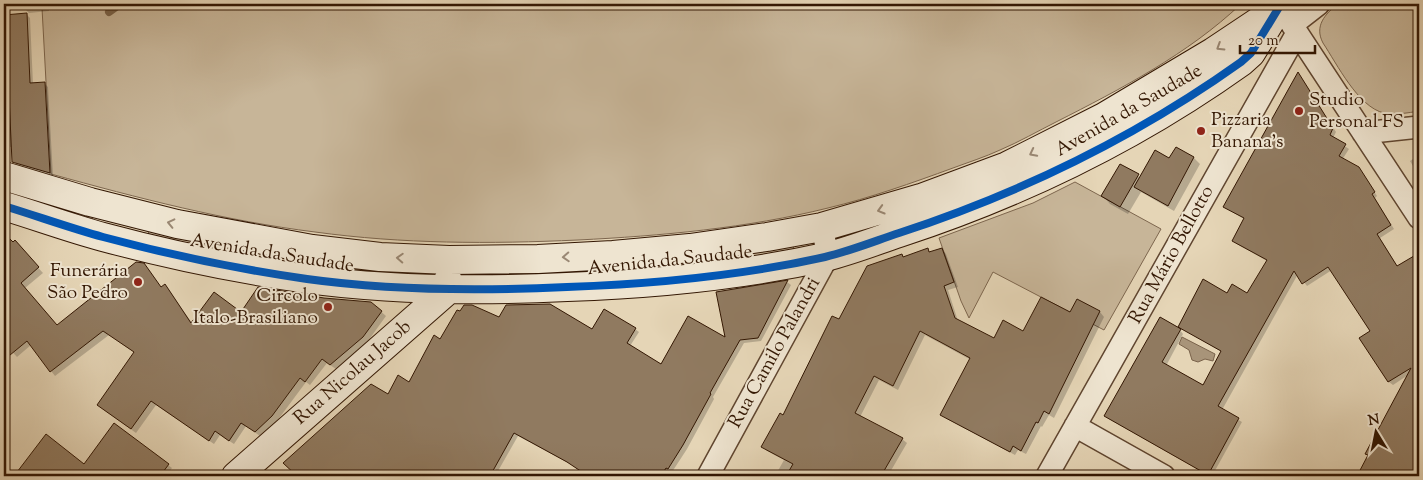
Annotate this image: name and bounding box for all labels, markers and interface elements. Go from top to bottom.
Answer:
scale bar [1240,22,1316,54]
text: 20 m [1248,31,1279,52]
one-way arrow [1216,41,1226,50]
street label: Avenida da Saudade [1051,58,1208,164]
place label: Studio Personal FS [1309,87,1404,136]
marker: Studio Personal FS [1293,105,1305,117]
place label: Pizzaria Banana's [1211,107,1283,156]
marker: Pizzaria Banana's [1195,125,1207,137]
one-way arrow [1029,147,1038,157]
street label: Rua Mário Bellotto [1123,181,1221,329]
one-way arrow [877,204,886,214]
one-way arrow [166,218,175,229]
street label: Avenida da Saudade [188,228,356,280]
street label: Avenida da Saudade [586,239,754,283]
one-way arrow [396,252,404,263]
one-way arrow [561,252,569,263]
place label: Funerária São Pedro [47,258,128,307]
street label: Rua Camilo Palandri [722,273,828,433]
marker: Funerária São Pedro [132,276,144,288]
place label: Circolo Italo-Brasiliano [193,283,318,332]
marker: Circolo Italo-Brasiliano [322,301,334,313]
street label: Rua Nicolau Jacob [288,314,418,432]
north arrow [1350,408,1400,458]
text: N [1367,410,1381,432]

